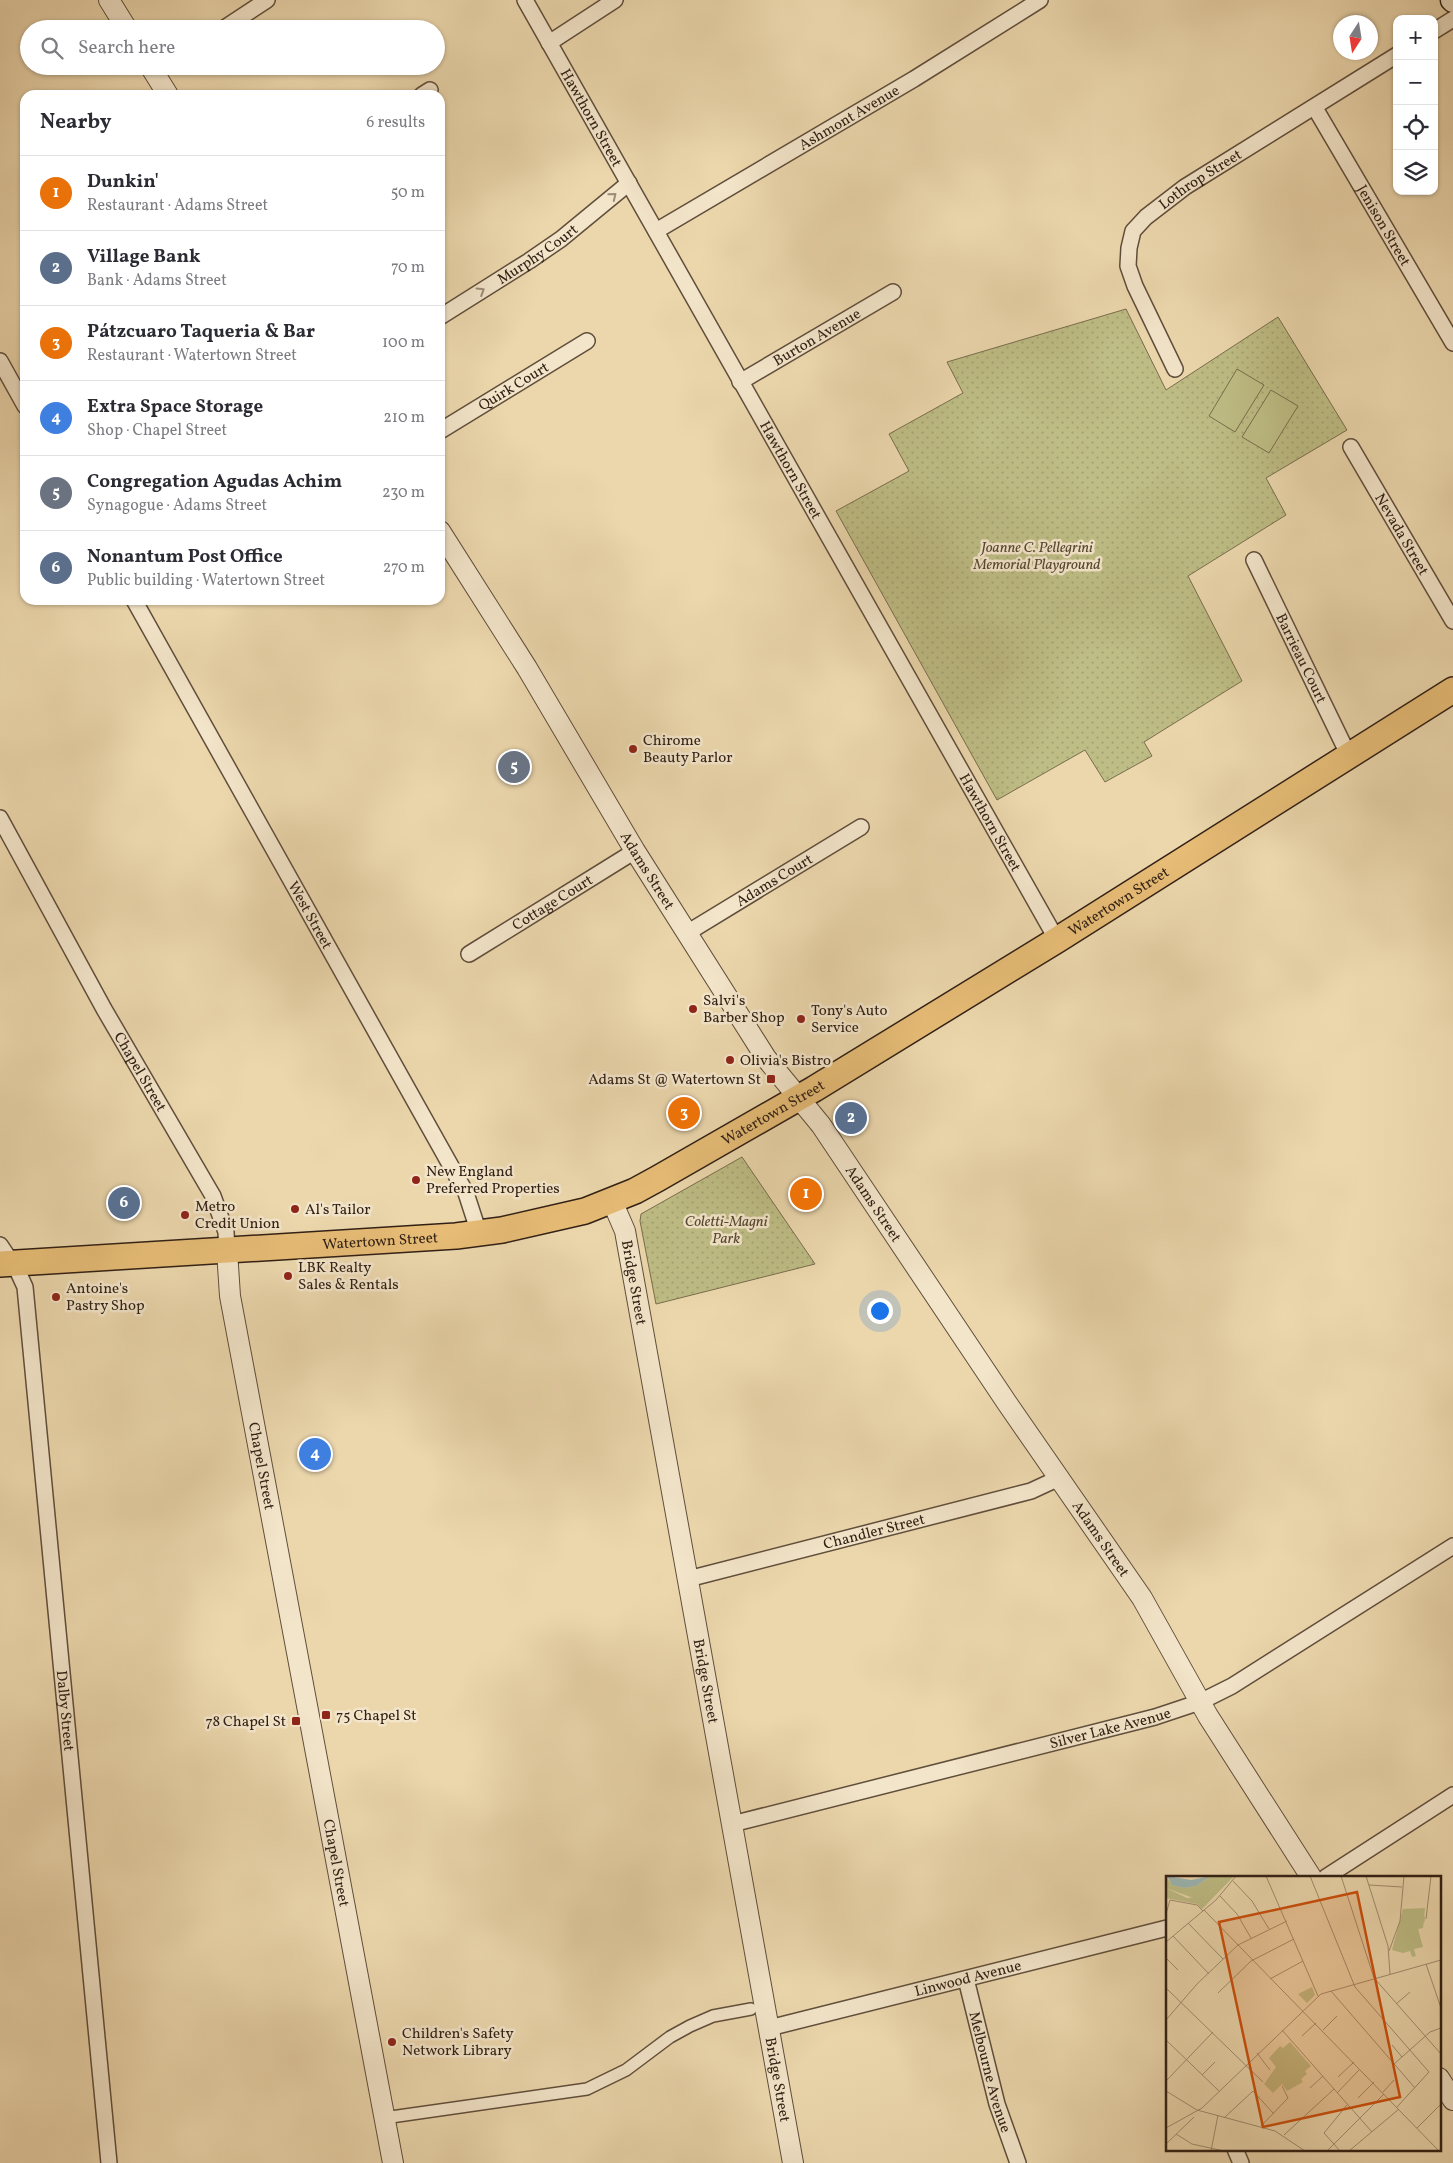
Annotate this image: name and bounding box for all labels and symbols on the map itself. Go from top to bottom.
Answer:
north arrow [1333,15,1378,60]
street label: Hawthorn Street [554,65,626,171]
street label: Ashmont Avenue [795,81,904,156]
street label: Lothrop Street [1155,145,1246,215]
street label: Jenison Street [1350,181,1415,271]
one-way arrow [607,194,616,202]
street label: Murphy Court [494,220,583,290]
one-way arrow [476,288,485,297]
street label: Burton Avenue [770,304,865,372]
street label: Quirk Court [475,358,553,417]
street label: Hawthorn Street [753,418,826,524]
street label: Nevada Street [1369,490,1433,580]
park label: Joanne C. Pellegrini Memorial Playground [973,538,1100,576]
street label: Barrieau Court [1269,610,1331,707]
place label: Chirome Beauty Parlor [643,731,733,769]
marker: Chirome Beauty Parlor [627,743,639,755]
pin: 5 [498,748,530,786]
street label: Hawthorn Street [953,770,1025,876]
street label: Adams Street [614,828,679,914]
street label: Adams Court [732,850,817,913]
street label: Watertown Street [1065,863,1174,942]
street label: Cottage Court [509,871,597,937]
street label: West Street [282,878,337,954]
place label: Salvi's Barber Shop [703,991,785,1029]
place label: Tony's Auto Service [811,1001,887,1039]
marker: Salvi's Barber Shop [687,1003,699,1015]
marker: Tony's Auto Service [795,1013,807,1025]
street label: Chapel Street [108,1029,171,1116]
place label: Olivia's Bistro [740,1051,831,1072]
marker: Olivia's Bistro [724,1054,736,1066]
place label: Adams St @ Watertown St [588,1070,761,1091]
marker: Adams St @ Watertown St [765,1073,777,1085]
street label: Watertown Street [718,1076,829,1152]
pin: 3 [668,1094,700,1132]
pin: 2 [835,1099,867,1137]
place label: New England Preferred Properties [426,1162,560,1200]
street label: Adams Street [839,1162,906,1247]
marker: New England Preferred Properties [410,1174,422,1186]
pin: 1 [790,1175,822,1213]
pin: 6 [108,1184,140,1222]
place label: Metro Credit Union [195,1197,280,1235]
place label: Al's Tailor [305,1200,371,1221]
marker: Al's Tailor [289,1203,301,1215]
marker: Metro Credit Union [179,1209,191,1221]
park label: Coletti-Magni Park [685,1212,768,1250]
street label: Watertown Street [322,1228,439,1256]
street label: Bridge Street [615,1239,651,1327]
place label: LBK Realty Sales & Rentals [298,1258,399,1296]
marker: LBK Realty Sales & Rentals [282,1270,294,1282]
place label: Antoine's Pastry Shop [66,1279,145,1317]
marker: Antoine's Pastry Shop [50,1291,62,1303]
your location [867,1298,893,1324]
street label: Chapel Street [242,1421,279,1512]
pin: 4 [299,1435,331,1473]
street label: Adams Street [1066,1497,1133,1582]
street label: Chandler Street [821,1510,927,1556]
street label: Bridge Street [687,1637,723,1725]
street label: Dalby Street [50,1669,78,1752]
street label: Silver Lake Avenue [1047,1703,1174,1755]
place label: 75 Chapel St [336,1706,416,1727]
marker: 75 Chapel St [320,1709,332,1721]
place label: 78 Chapel St [206,1712,286,1733]
marker: 78 Chapel St [290,1715,302,1727]
street label: Chapel Street [317,1818,354,1909]
inset map [1166,1876,1440,2150]
street label: Linwood Avenue [913,1956,1024,2003]
street label: Melbourne Avenue [962,2010,1015,2136]
place label: Children's Safety Network Library [402,2024,514,2062]
marker: Children's Safety Network Library [386,2036,398,2048]
street label: Bridge Street [759,2036,794,2124]

